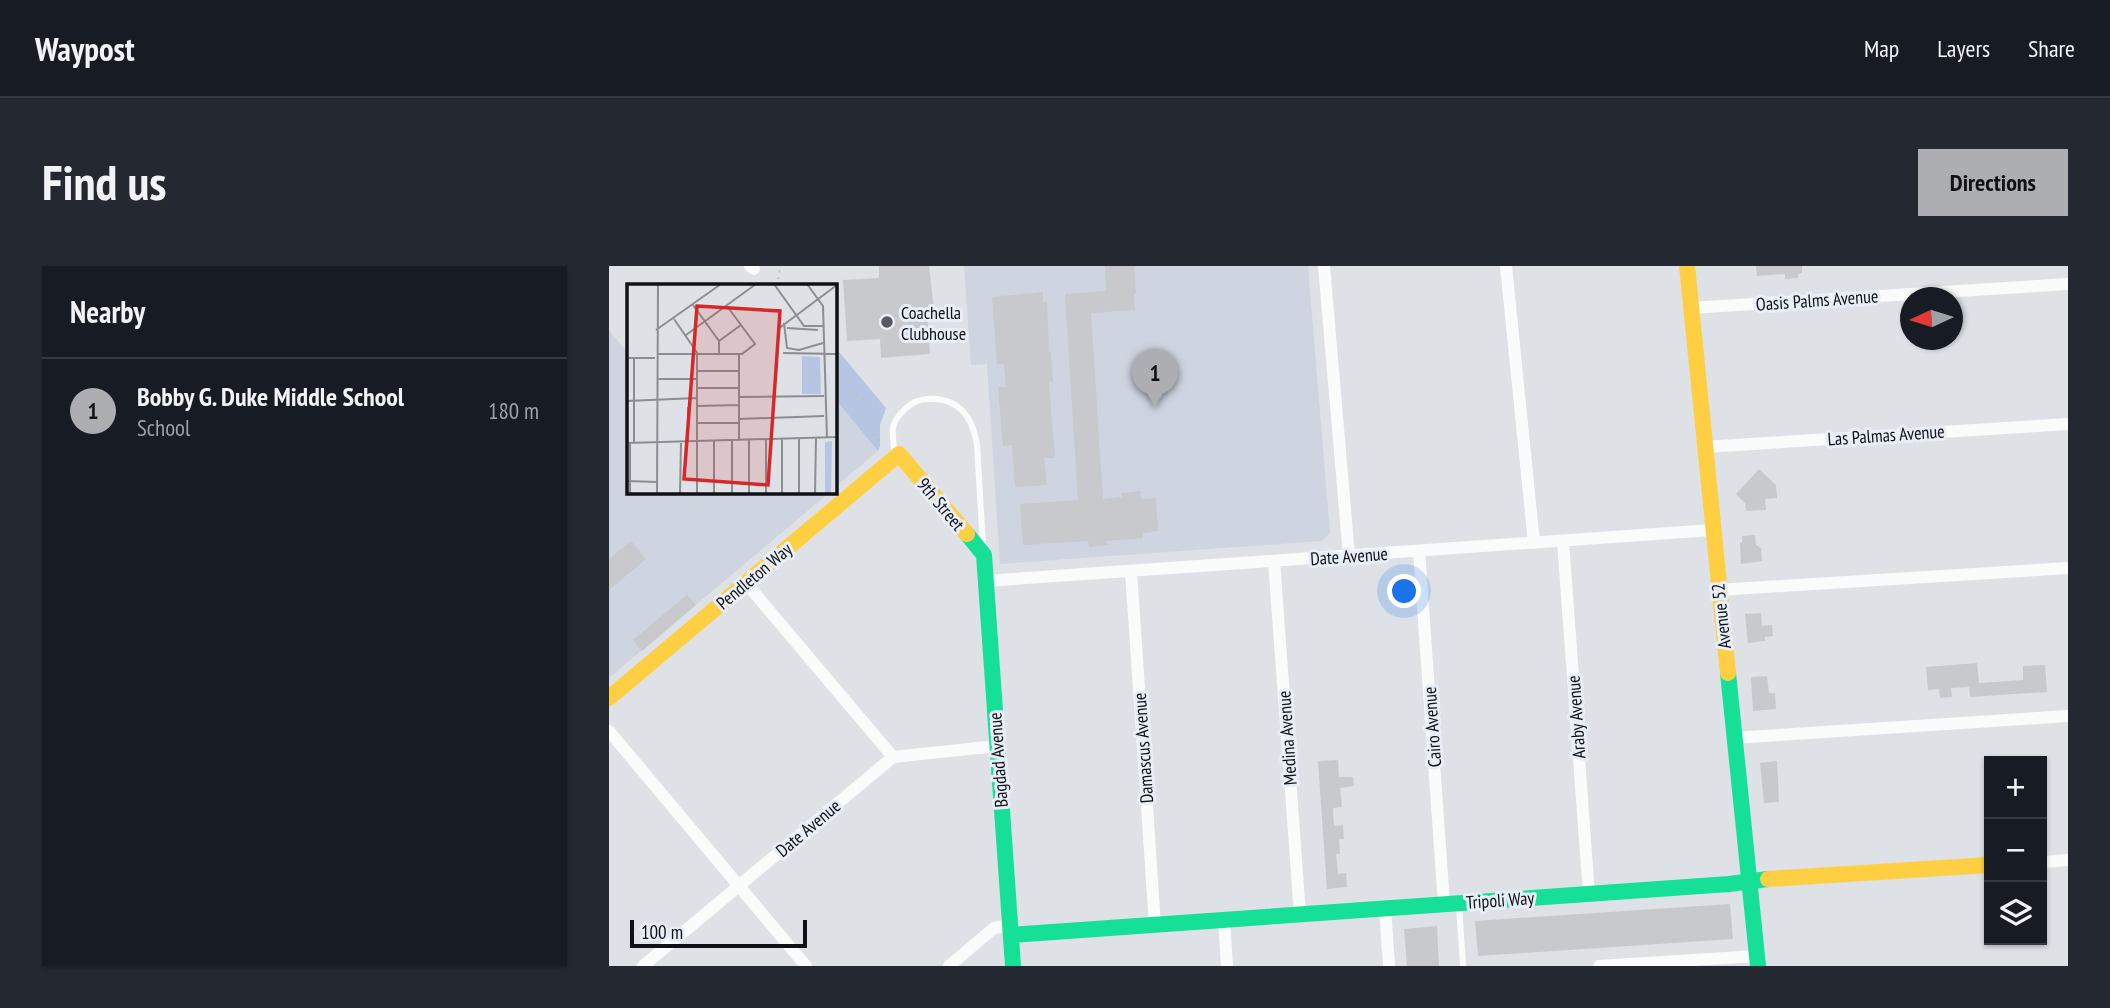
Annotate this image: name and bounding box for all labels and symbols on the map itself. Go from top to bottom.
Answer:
inset map [627,284,837,494]
street label: Oasis Palms Avenue [1755,284,1879,316]
north arrow [1900,287,1963,350]
place label: Coachella Clubhouse [901,301,966,345]
marker: Coachella Clubhouse [879,314,895,330]
pin: 1 [1132,349,1178,407]
street label: Las Palmas Avenue [1827,419,1945,451]
street label: 9th Street [912,473,970,535]
street label: Pendleton Way [711,538,797,614]
street label: Date Avenue [1309,542,1389,570]
your location [1387,574,1421,608]
street label: Avenue 52 [1706,582,1736,650]
street label: Araby Avenue [1562,675,1590,759]
street label: Cairo Avenue [1418,686,1446,768]
street label: Medina Avenue [1272,690,1302,786]
street label: Damascus Avenue [1128,692,1158,804]
street label: Bagdad Avenue [983,712,1013,808]
street label: Date Avenue [771,794,845,862]
street label: Tripoli Way [1465,886,1535,914]
scale bar [630,917,807,949]

